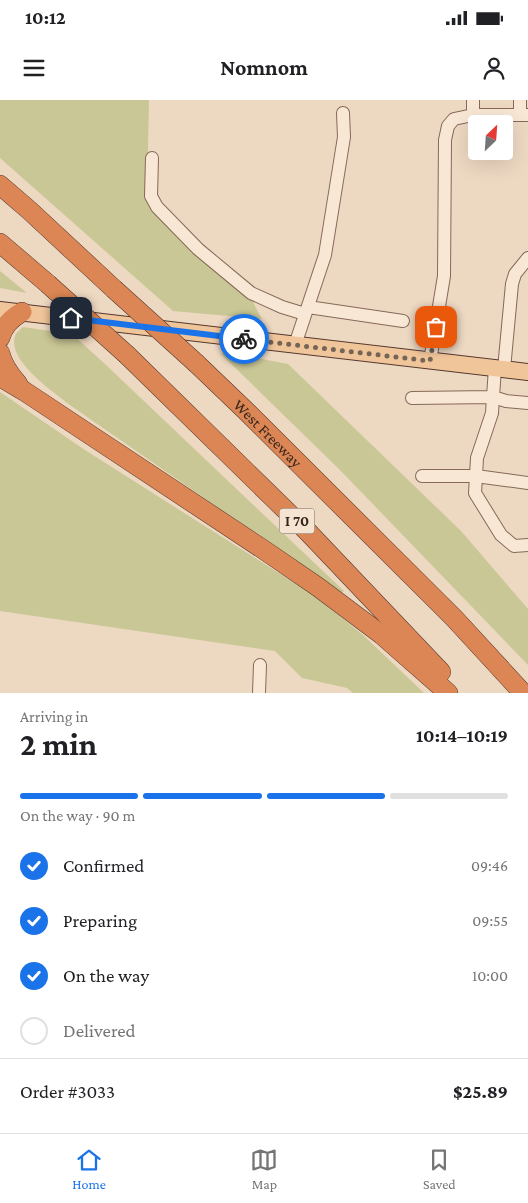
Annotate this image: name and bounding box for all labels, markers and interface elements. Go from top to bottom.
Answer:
text: 10:12 [25,7,66,28]
icon: menu [20,54,48,82]
icon: person [480,54,508,82]
text: Nomnom [220,55,308,80]
north arrow [468,115,512,160]
map controls [468,115,513,160]
pin [50,297,92,339]
icon: home [57,304,85,332]
pin [415,306,457,348]
icon: bag [422,313,450,341]
courier [219,314,269,364]
icon: bike [230,325,258,353]
street label: West Freeway [230,396,306,472]
road number: I 70 [280,508,314,534]
text: Arriving in [20,708,88,725]
text: 10:14–10:19 [416,725,508,746]
text: 2 min [20,726,97,762]
text: On the way · 90 m [20,807,135,824]
icon: check [20,852,48,880]
text: Confirmed [63,855,144,876]
text: 09:46 [471,857,508,874]
icon: check [20,907,48,935]
text: Preparing [63,910,137,931]
text: 09:55 [472,912,508,929]
icon: check [20,962,48,990]
text: On the way [63,965,149,986]
text: 10:00 [472,967,508,984]
text: Delivered [63,1020,136,1041]
text: Order #3033 [20,1081,115,1102]
text: $25.89 [453,1081,508,1102]
tab: Home [72,1146,106,1192]
tab: Map [250,1146,278,1192]
tab: Saved [423,1146,456,1192]

